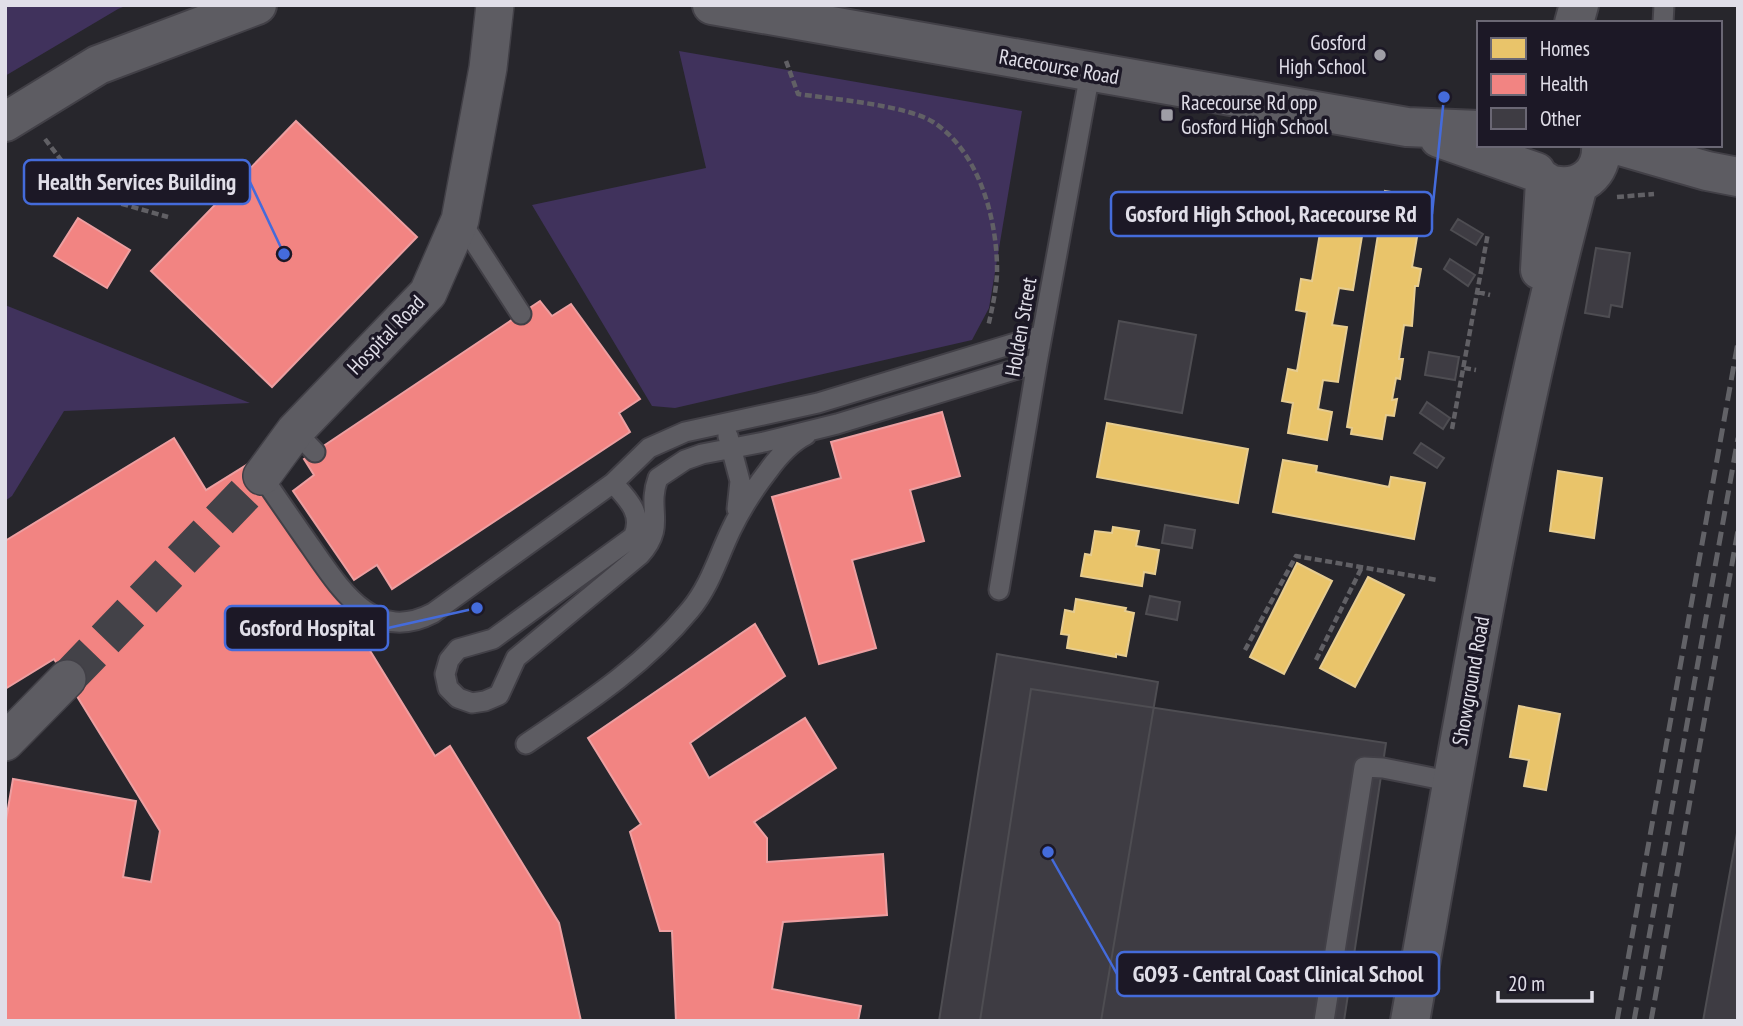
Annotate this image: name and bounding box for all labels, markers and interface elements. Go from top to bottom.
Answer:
legend [1477,21,1722,147]
place label: Gosford High School [1279,29,1366,80]
text: Homes [1540,35,1590,62]
street label: Racecourse Road [997,43,1121,90]
marker: Gosford High School [1372,47,1388,63]
text: Health [1540,70,1588,97]
place label: Racecourse Rd opp Gosford High School [1181,89,1329,140]
text: Other [1540,105,1581,132]
marker: Racecourse Rd opp Gosford High School [1159,107,1175,123]
callout: Health Services Building [24,160,250,204]
text: Health Services Building [38,167,236,196]
callout: Gosford High School, Racecourse Rd [1111,192,1432,236]
text: Gosford High School, Racecourse Rd [1125,199,1417,228]
street label: Holden Street [999,275,1043,379]
street label: Hospital Road [341,289,430,380]
callout: Gosford Hospital [225,606,388,650]
text: Gosford Hospital [239,613,375,642]
street label: Showground Road [1446,614,1495,748]
callout: GO93 - Central Coast Clinical School [1117,952,1439,996]
text: GO93 - Central Coast Clinical School [1133,959,1424,988]
scale bar [1498,960,1592,1004]
text: 20 m [1508,970,1545,997]

